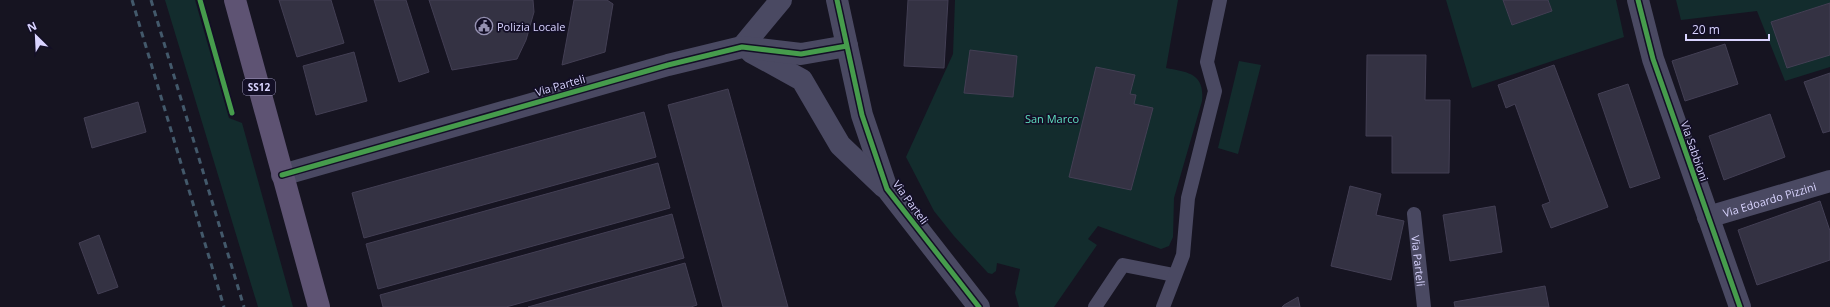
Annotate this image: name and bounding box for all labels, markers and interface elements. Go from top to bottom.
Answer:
north arrow [16,16,56,56]
public building icon: Polizia Locale [474,16,494,36]
scale bar [1686,16,1769,42]
text: N [25,18,39,35]
place label: Polizia Locale [497,19,565,34]
text: 20 m [1692,21,1720,38]
street label: Via Parteli [533,71,587,99]
road number: SS12 [243,79,275,95]
park label: San Marco [1025,111,1079,126]
street label: Via Sabbioni [1678,119,1712,183]
street label: Via Parteli [890,177,932,227]
street label: Via Edoardo Pizzini [1721,178,1818,220]
street label: Via Parteli [1409,234,1429,287]

